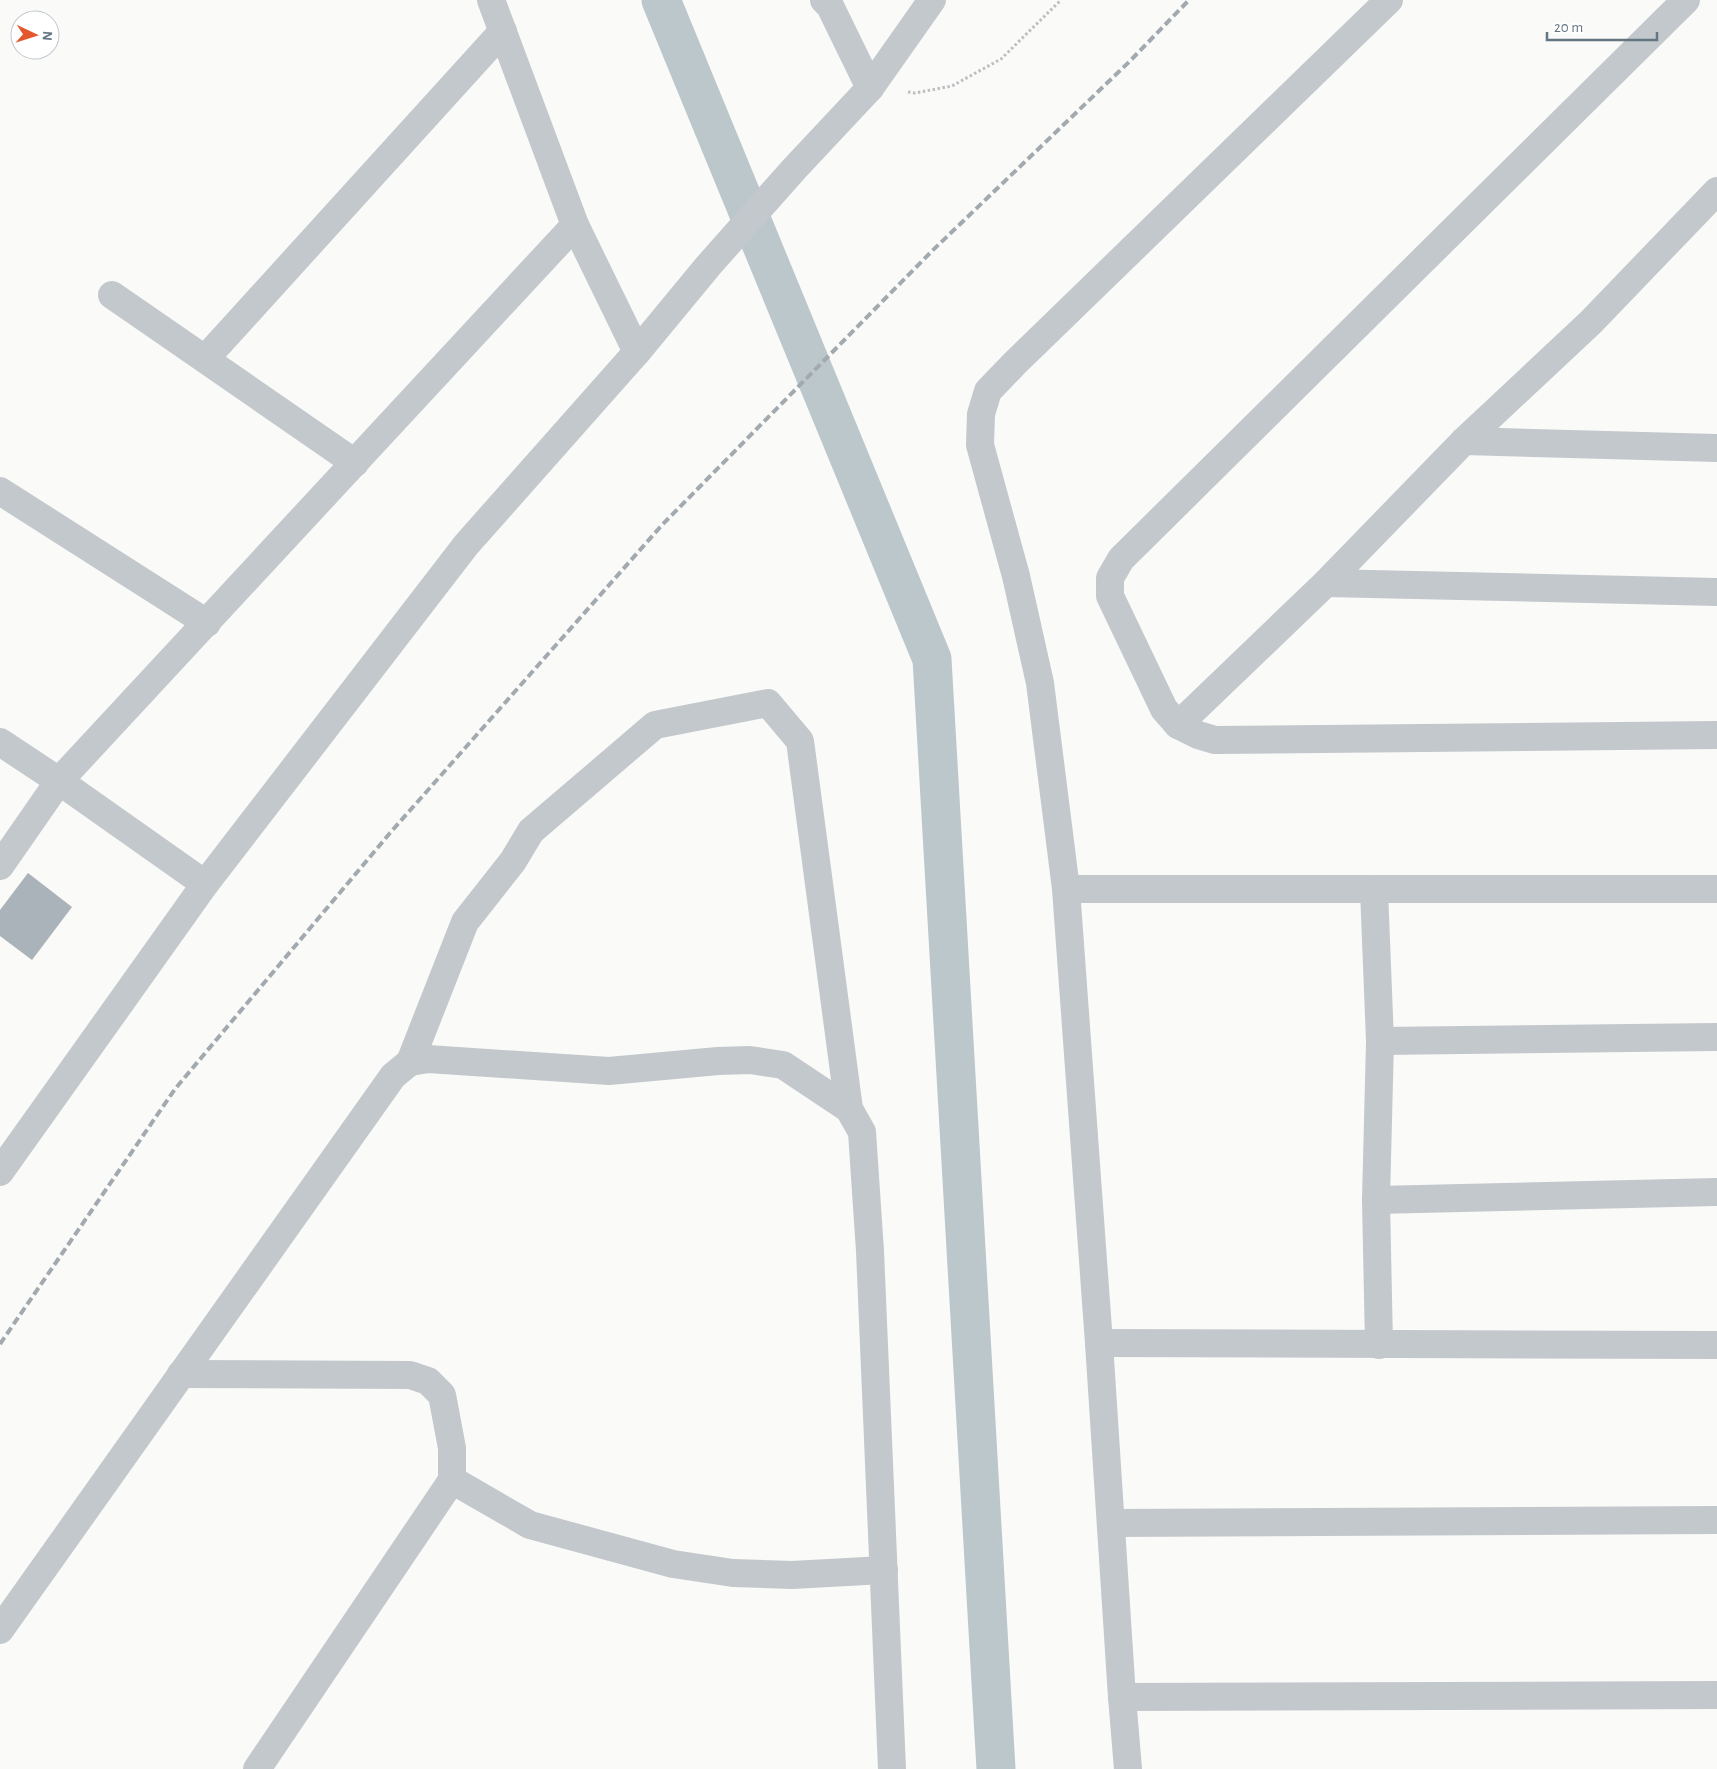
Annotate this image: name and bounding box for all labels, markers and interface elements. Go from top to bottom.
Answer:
north arrow [10,10,60,60]
scale bar [1547,10,1657,42]
text: 20 m [1554,20,1583,35]
text: N [40,30,54,41]

